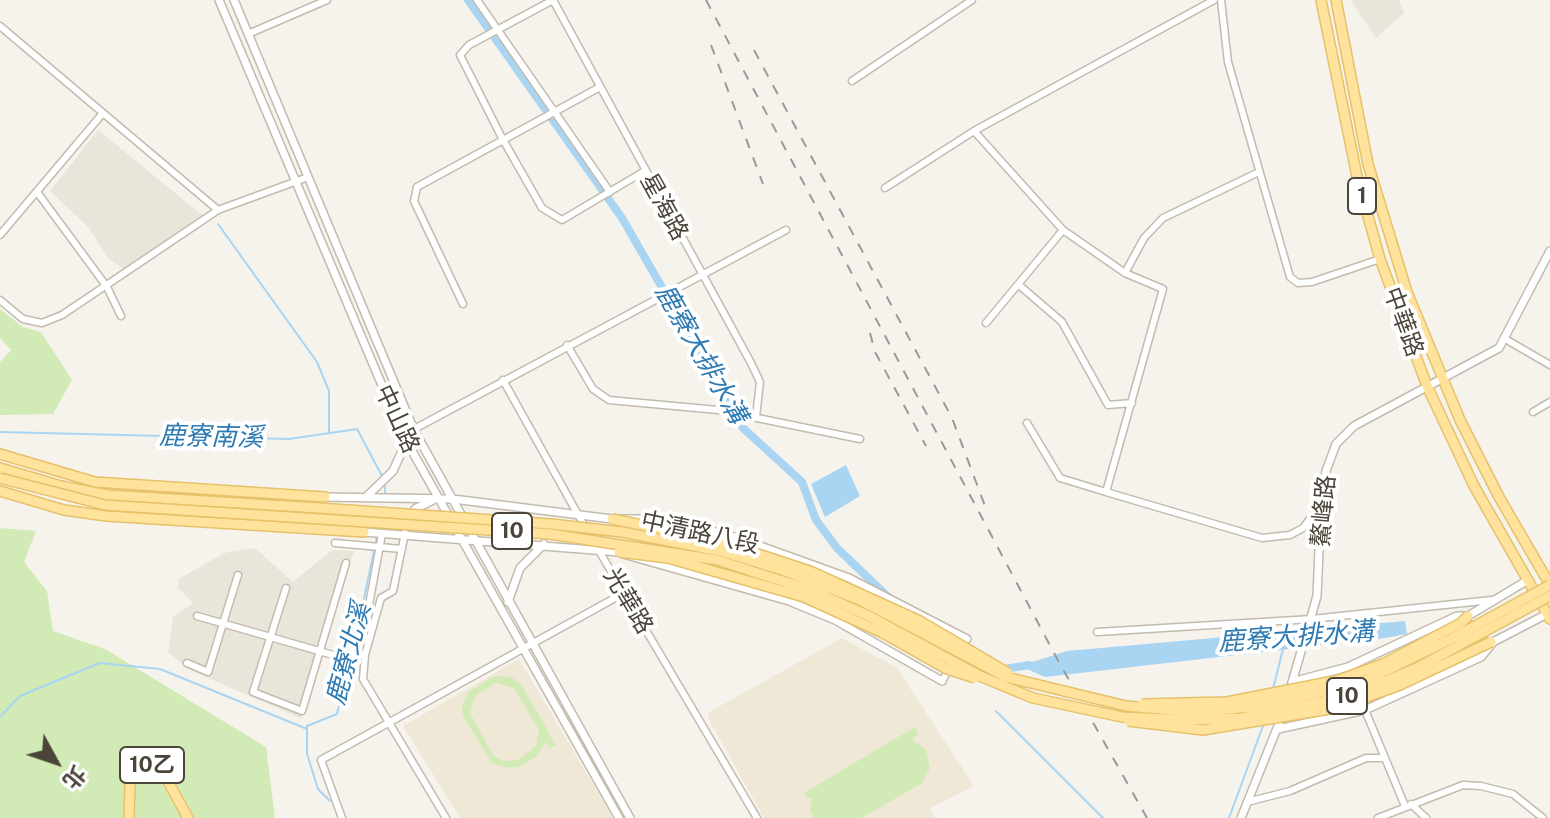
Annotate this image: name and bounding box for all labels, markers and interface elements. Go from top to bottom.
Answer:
street label: 星海路 [634,169,694,245]
road number: 1 [1348,178,1376,214]
water label: 鹿寮大排水溝 [648,279,754,429]
street label: 中華路 [1377,283,1429,361]
street label: 中山路 [369,380,425,458]
water label: 鹿寮南溪 [159,420,263,454]
street label: 鰲峰路 [1307,474,1341,548]
street label: 中清路八段 [638,506,762,560]
road number: 10 [492,513,532,549]
street label: 光華路 [597,563,659,639]
water label: 鹿寮北溪 [320,600,378,708]
water label: 鹿寮大排水溝 [1217,616,1375,658]
road number: 10 [1327,678,1367,714]
north arrow [16,722,96,802]
road number: 10乙 [120,747,184,783]
text: 北 [57,761,91,794]

